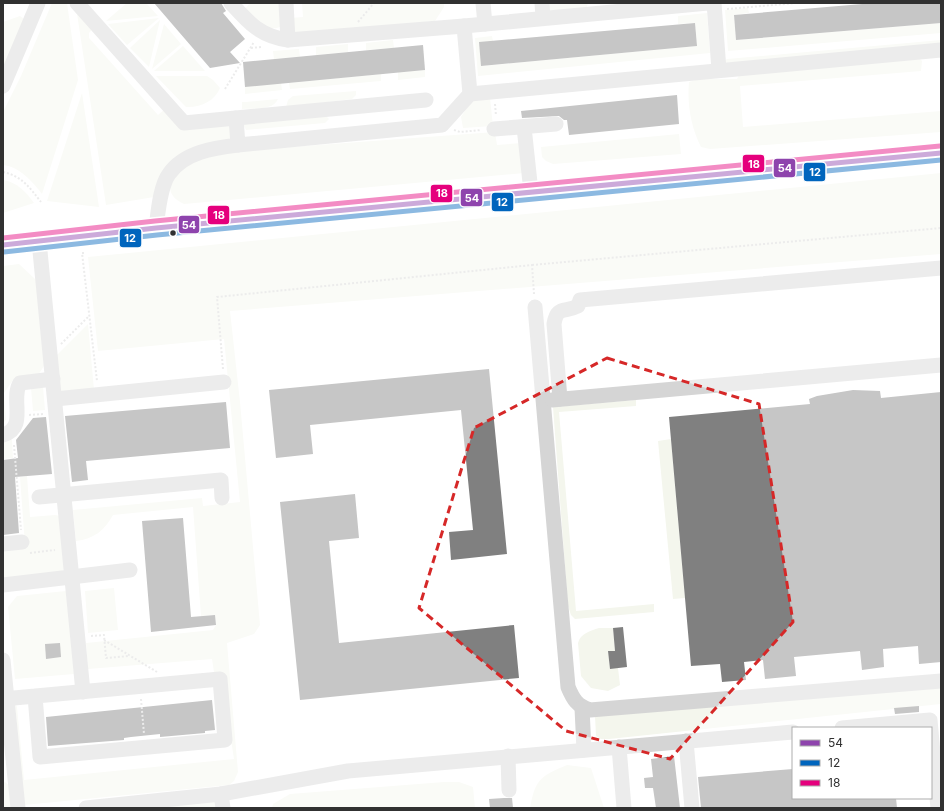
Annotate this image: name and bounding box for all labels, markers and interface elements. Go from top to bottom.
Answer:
line badge: 18 [742,154,765,173]
text: 18 [748,157,760,171]
line badge: 54 [773,158,796,178]
text: 54 [778,161,792,175]
line badge: 12 [803,162,826,182]
text: 12 [809,165,821,179]
line badge: 18 [430,184,453,203]
text: 18 [436,186,448,200]
line badge: 54 [460,188,483,207]
text: 54 [465,191,479,205]
line badge: 12 [491,192,514,212]
text: 12 [496,195,508,209]
line badge: 18 [207,205,230,225]
text: 18 [213,208,225,222]
line badge: 54 [178,215,200,234]
text: 54 [182,218,196,232]
line badge: 12 [119,228,142,248]
unlabelled marker [168,228,178,238]
text: 12 [124,231,136,245]
legend [792,727,932,799]
text: 54 [828,735,843,750]
text: 12 [828,755,840,770]
text: 18 [828,775,840,790]

